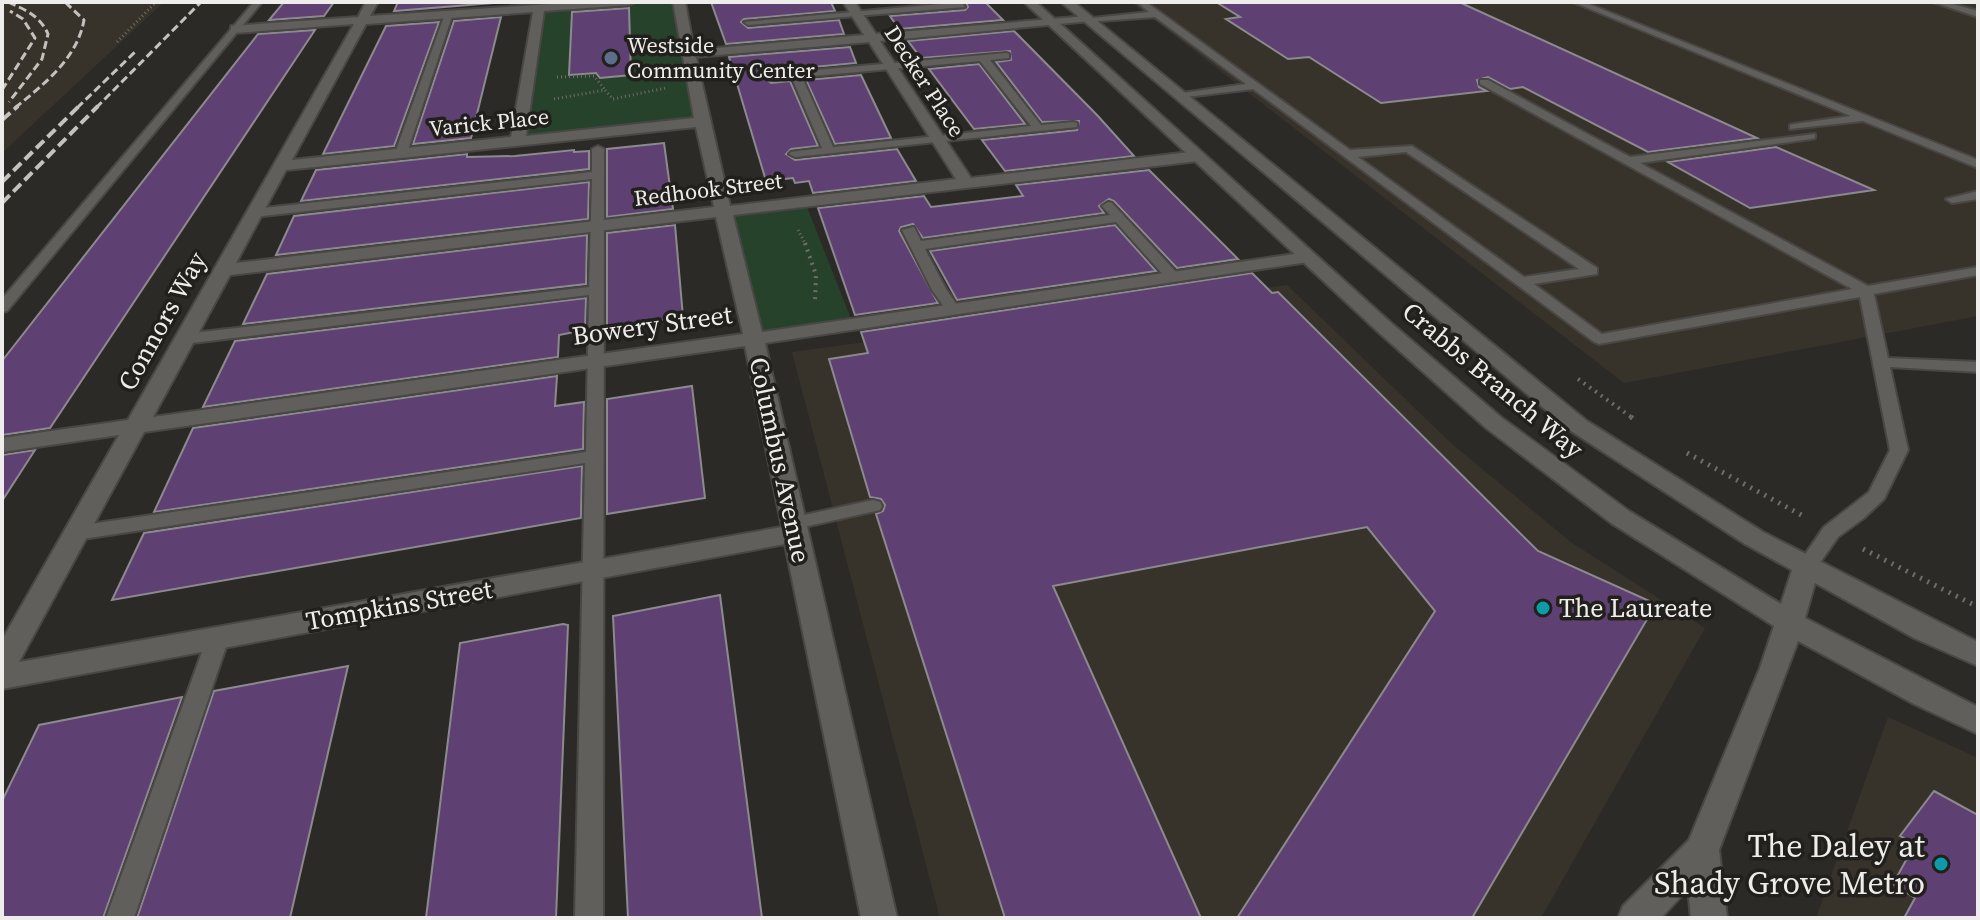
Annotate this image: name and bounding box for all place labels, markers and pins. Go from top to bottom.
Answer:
place label: Westside Community Center [627,30,815,85]
marker: Westside Community Center [602,49,620,67]
place label: The Laureate [1559,590,1712,626]
marker: The Laureate [1534,599,1552,617]
place label: The Daley at Shady Grove Metro [1654,824,1926,905]
marker: The Daley at Shady Grove Metro [1932,855,1950,873]

